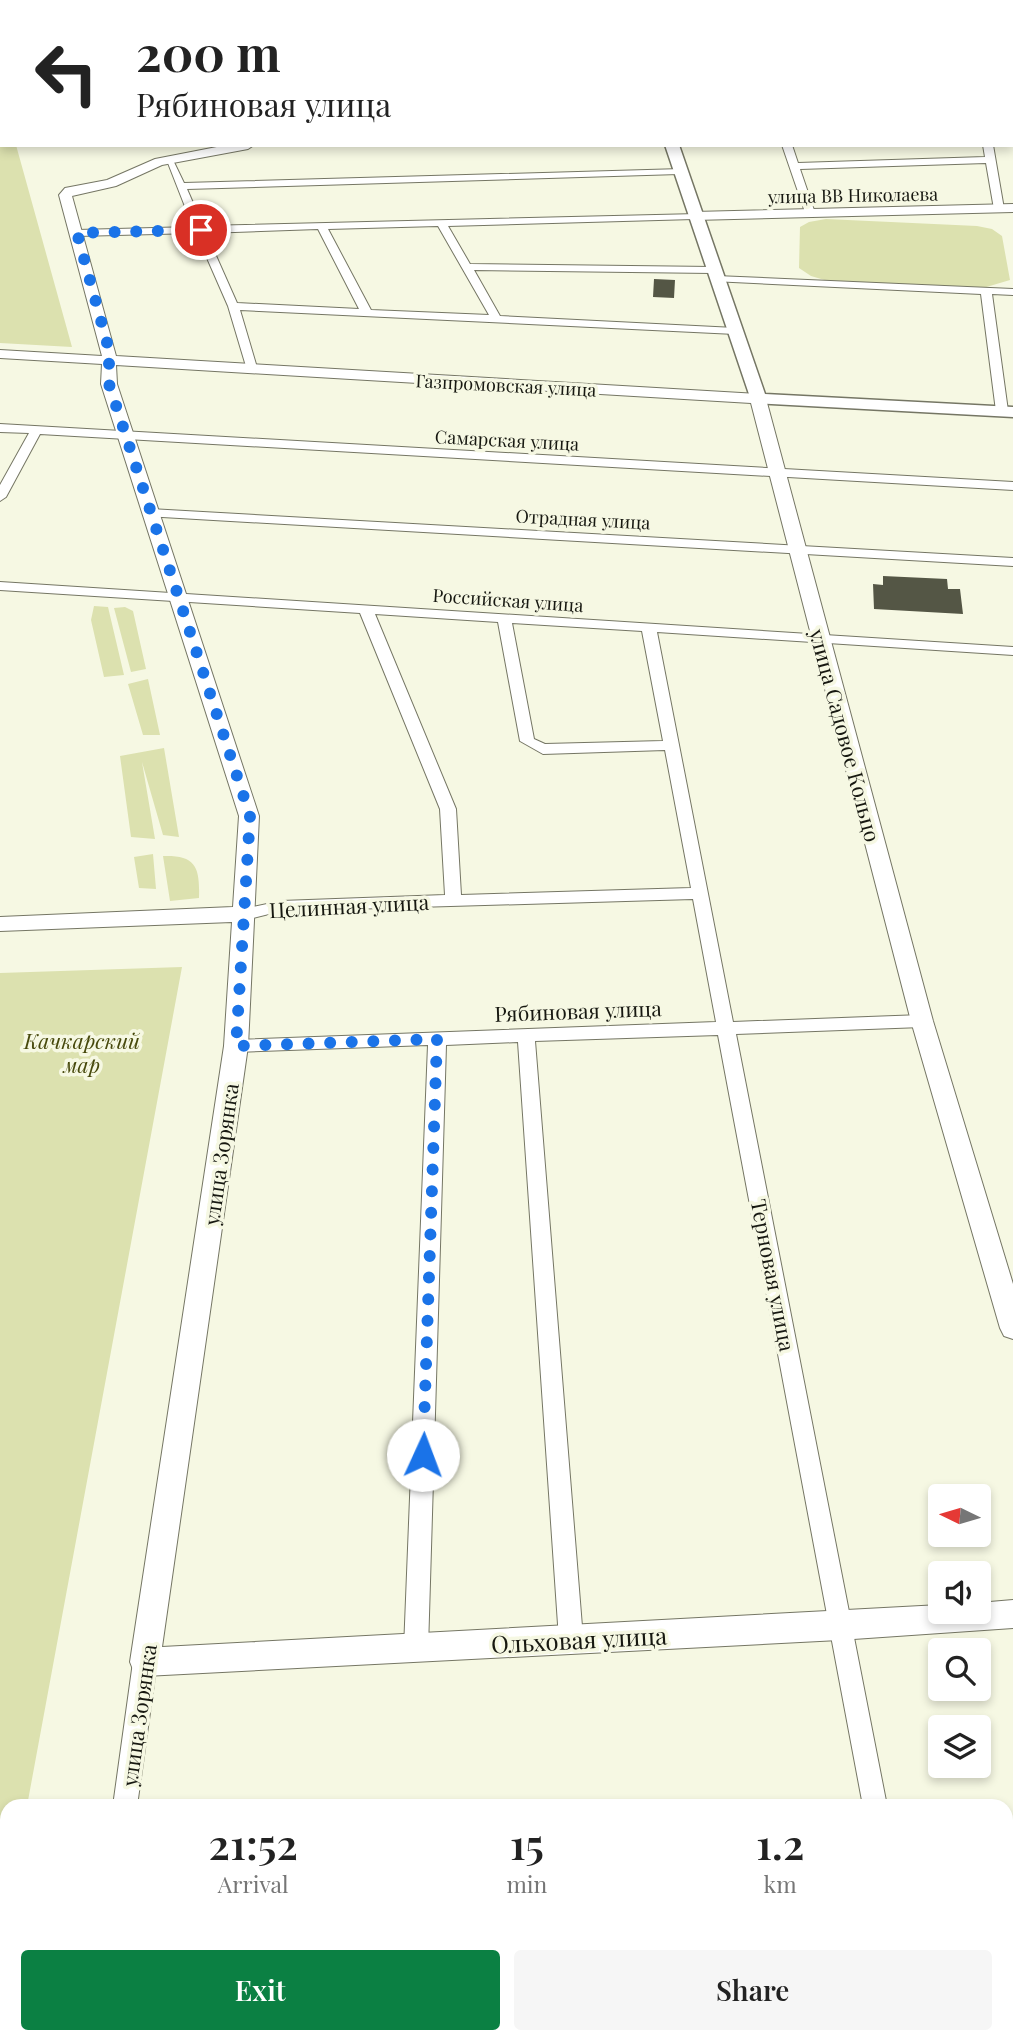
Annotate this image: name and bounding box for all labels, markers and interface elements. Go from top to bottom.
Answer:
text: 200 m [136,19,281,84]
icon: left [21,28,112,119]
text: Рябиновая улица [136,82,391,125]
street label: улица ВВ Николаева [767,182,938,209]
pin [171,200,231,260]
icon: arrive [182,211,220,249]
street label: Газпромовская улица [415,368,597,402]
street label: Самарская улица [434,424,580,456]
street label: Отрадная улица [515,503,651,535]
street label: Российская улица [432,583,584,617]
street label: улица Садовое Кольцо [804,624,888,845]
street label: Целинная улица [268,887,430,923]
street label: Рябиновая улица [494,993,663,1027]
park label: Качкарский мар [23,1026,141,1078]
street label: улица Зорянка [196,1081,244,1228]
street label: Терновая улица [746,1197,803,1354]
position arrow [386,1418,460,1492]
north arrow [928,1484,990,1547]
map controls [928,1484,991,1778]
button: sound [928,1561,991,1624]
street label: Ольховая улица [490,1618,668,1660]
button: search [928,1638,991,1701]
street label: улица Зорянка [114,1642,162,1789]
button: layers [928,1715,991,1778]
text: 21:52 [209,1815,298,1871]
text: 15 [510,1815,544,1871]
text: 1.2 [756,1815,804,1871]
text: Arrival [218,1868,289,1899]
text: min [506,1868,547,1899]
text: km [764,1868,797,1899]
button: Exit [21,1950,500,2030]
button: Share [514,1950,992,2030]

